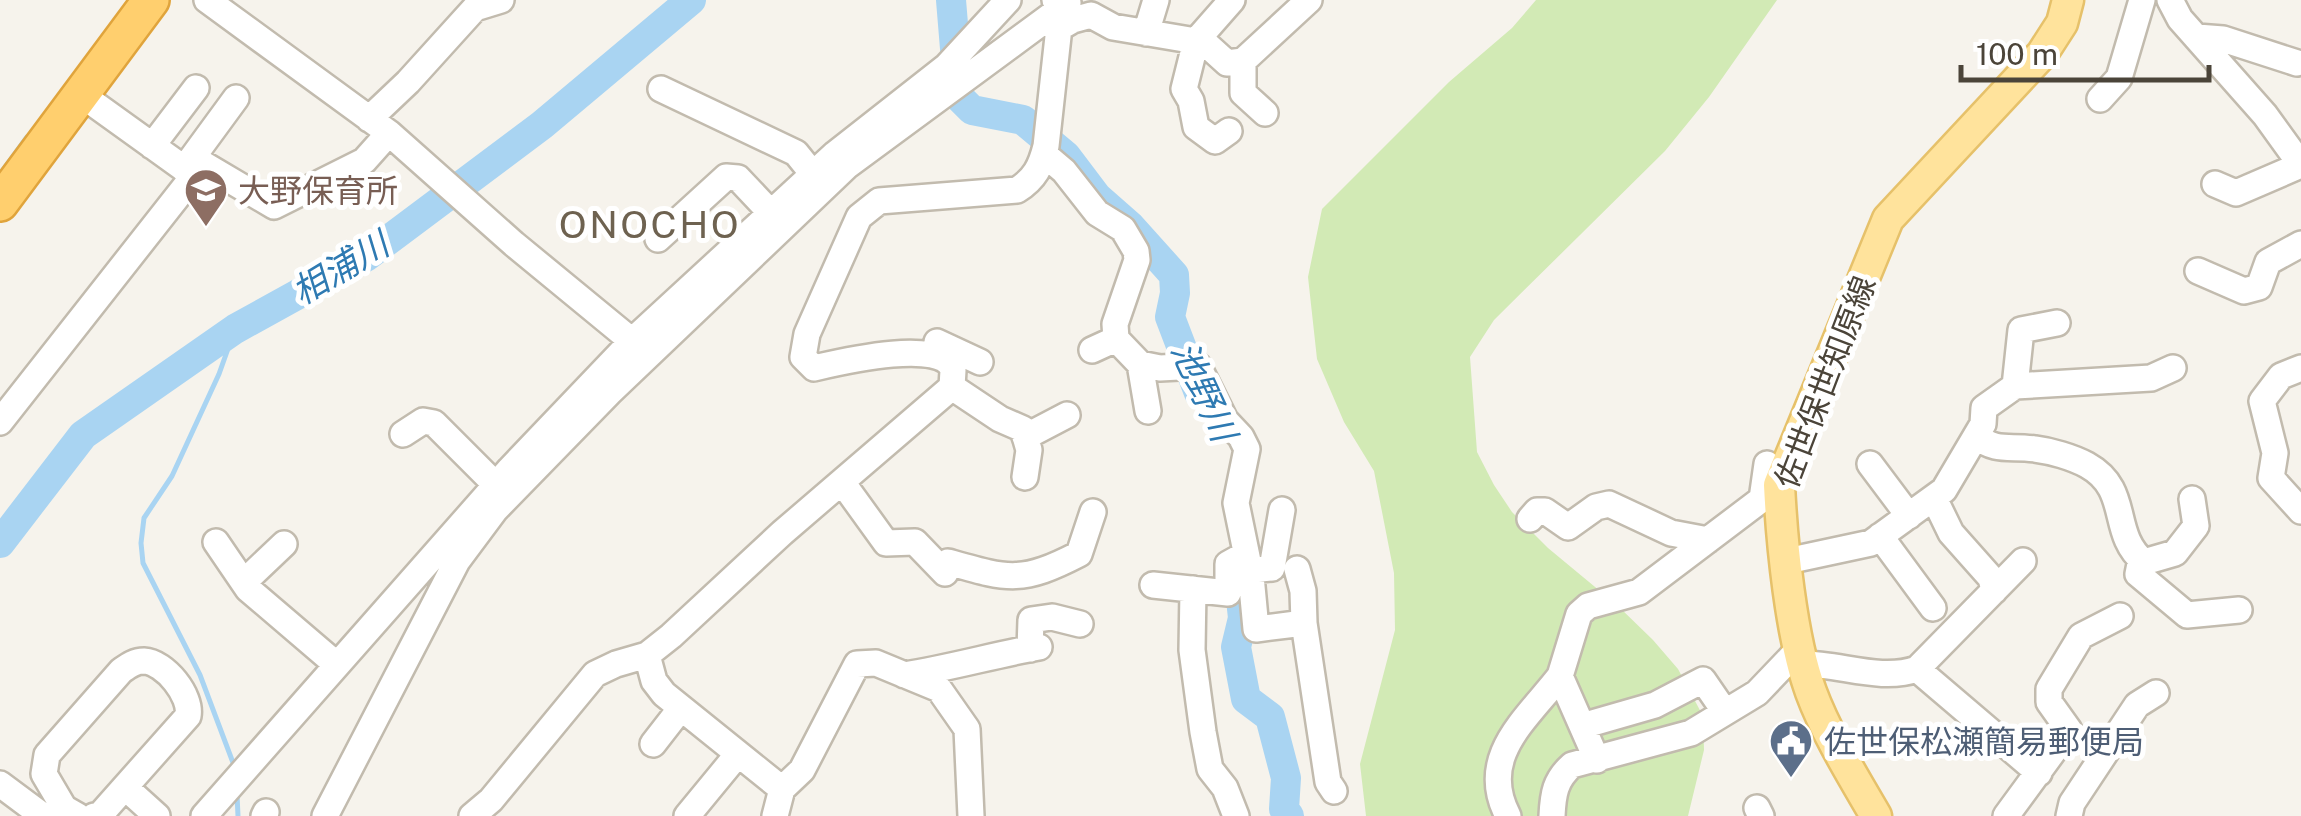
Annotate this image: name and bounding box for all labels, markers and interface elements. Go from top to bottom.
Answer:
scale bar [1961,20,2208,82]
text: 100 m [1976,36,2058,72]
school or university icon: 大野保育所 [183,167,229,228]
place label: 大野保育所 [238,172,398,209]
district label: ONOCHO [559,202,741,247]
water label: 相浦川 [284,221,399,313]
street label: 佐世保世知原線 [1768,271,1882,493]
water label: 池野川 [1163,335,1246,451]
public building icon: 佐世保松瀬簡易郵便局 [1768,718,1814,779]
place label: 佐世保松瀬簡易郵便局 [1824,723,2144,760]

